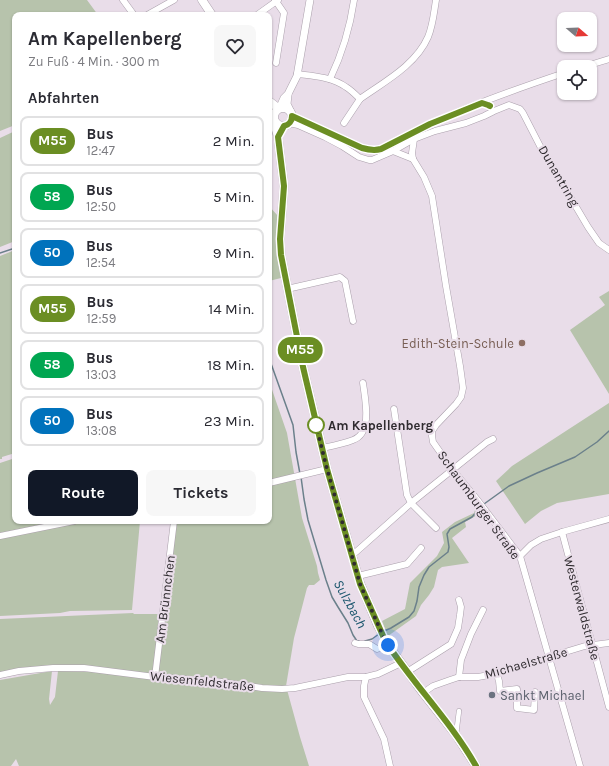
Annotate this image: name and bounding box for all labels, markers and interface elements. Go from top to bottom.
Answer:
north arrow [557,12,597,52]
map controls [557,12,597,100]
button: heart [214,25,256,67]
text: Am Kapellenberg [28,28,182,50]
text: Zu Fuß · 4 Min. · 300 m [28,54,160,69]
button: locate [557,60,597,100]
text: Abfahrten [28,89,99,107]
text: Bus [87,125,114,143]
text: M55 [38,132,67,149]
text: 2 Min. [213,132,254,150]
text: 12:47 [87,143,115,158]
street label: Dunantring [536,143,583,210]
text: Bus [86,181,113,199]
text: 58 [43,188,61,205]
text: 5 Min. [213,188,254,206]
text: 12:50 [86,199,116,214]
text: Bus [86,237,113,255]
text: 50 [43,244,61,261]
text: 9 Min. [213,244,254,262]
text: 12:54 [86,255,115,270]
text: Bus [87,293,114,311]
text: M55 [38,300,67,317]
text: 14 Min. [208,300,254,318]
text: 12:59 [87,311,116,326]
place label: Edith-Stein-Schule [402,336,514,351]
line badge: M55 [277,337,323,363]
marker: Edith-Stein-Schule [517,338,527,348]
text: M55 [286,341,314,358]
text: Bus [86,349,113,367]
text: 58 [43,356,61,373]
text: 18 Min. [207,356,254,374]
text: 13:03 [86,367,116,382]
text: Bus [86,405,113,423]
text: 50 [43,412,61,429]
text: 23 Min. [204,412,254,430]
marker: Am Kapellenberg [307,416,325,434]
place label: Am Kapellenberg [328,418,433,433]
text: 13:08 [86,423,117,438]
street label: Schaumburger Straße [435,448,524,563]
button: Route [28,470,138,516]
button: Tickets [146,470,256,516]
street label: Am Brünnchen [152,554,178,644]
street label: Westerwaldstraße [561,554,603,662]
water label: Sulzbach [330,577,370,631]
your location [378,635,398,655]
street label: Michaelstraße [483,644,569,682]
street label: Wiesenfeldstraße [149,668,255,694]
place label: Sankt Michael [500,688,585,703]
marker: Sankt Michael [487,690,497,700]

